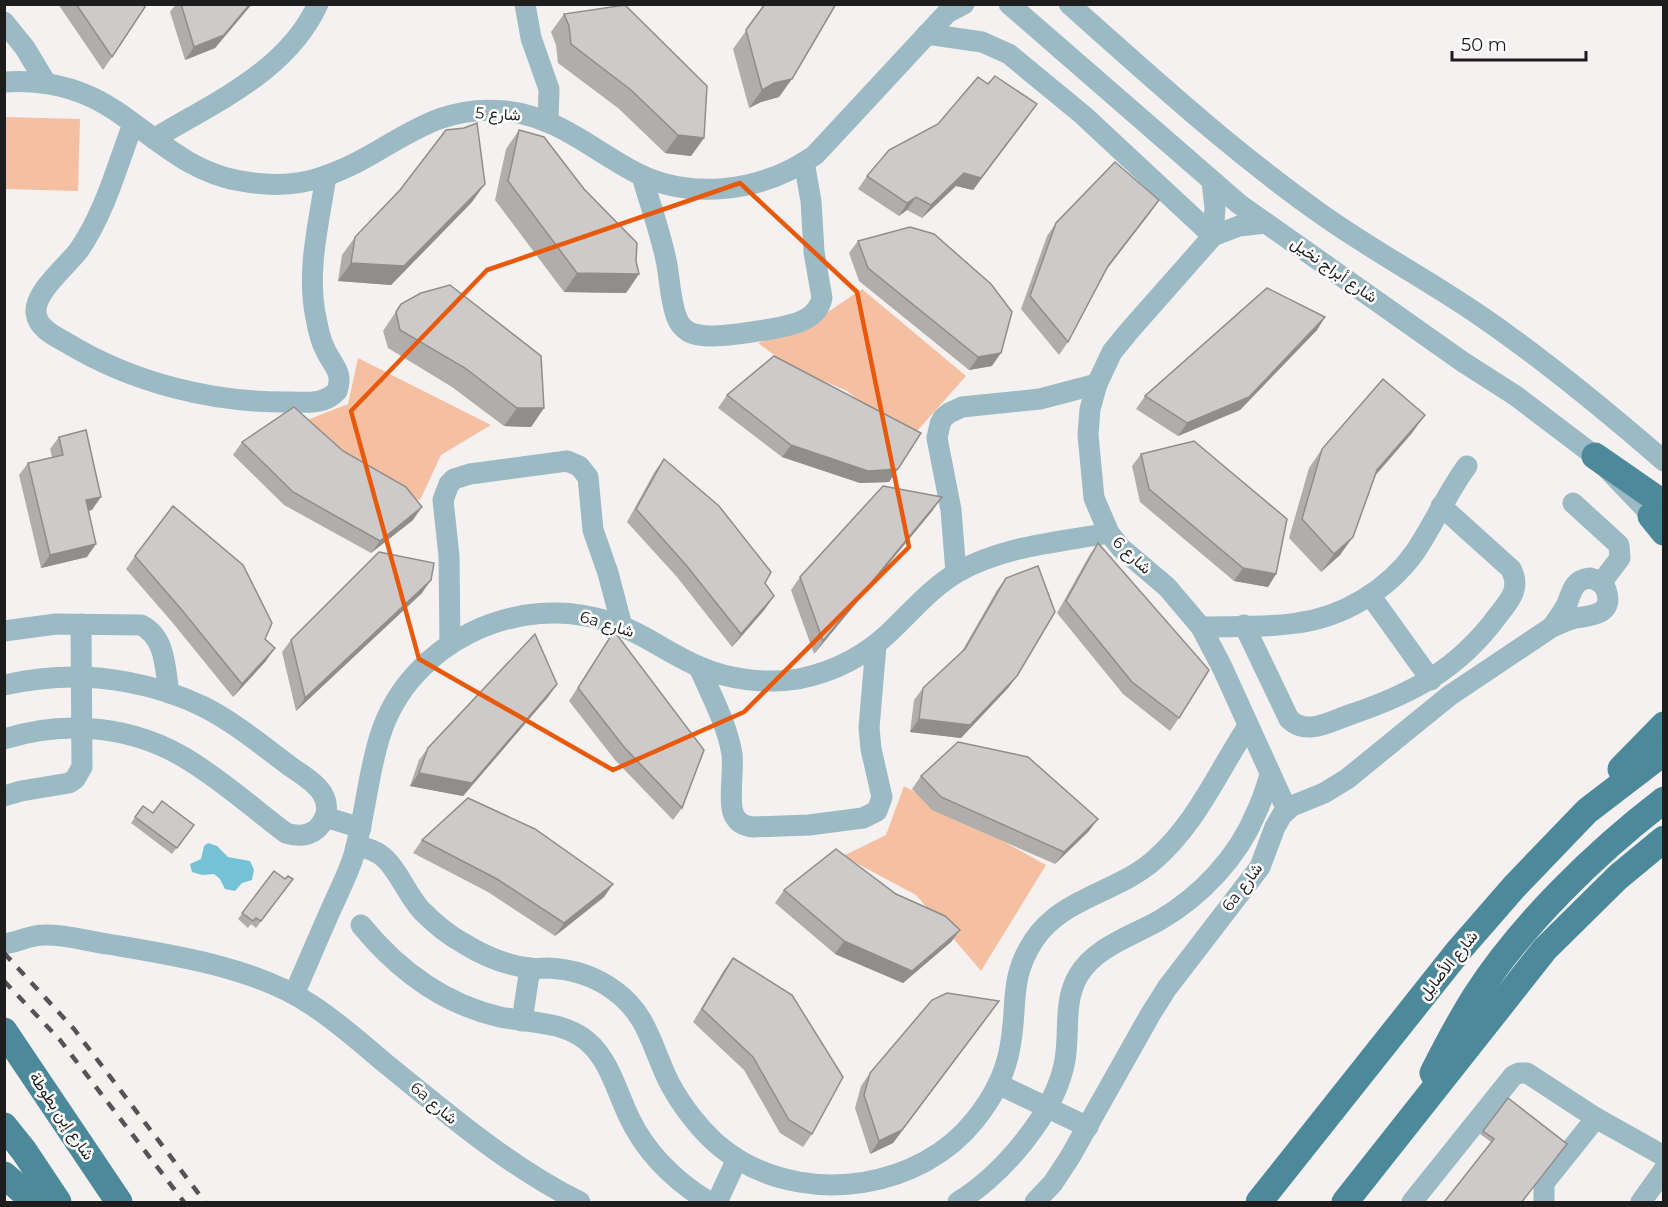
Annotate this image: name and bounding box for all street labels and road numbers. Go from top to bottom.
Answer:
street label: شارع 5 [475,103,521,127]
street label: شارع أبراج نخيل [1286,233,1381,308]
street label: شارع 6 [1107,532,1155,579]
street label: 6a شارع [577,607,636,643]
street label: 6a شارع [1218,859,1268,916]
street label: شارع الأصايل [1415,927,1483,1004]
street label: شارع إبن بطوطة [24,1068,98,1165]
street label: 6a شارع [405,1078,461,1130]

